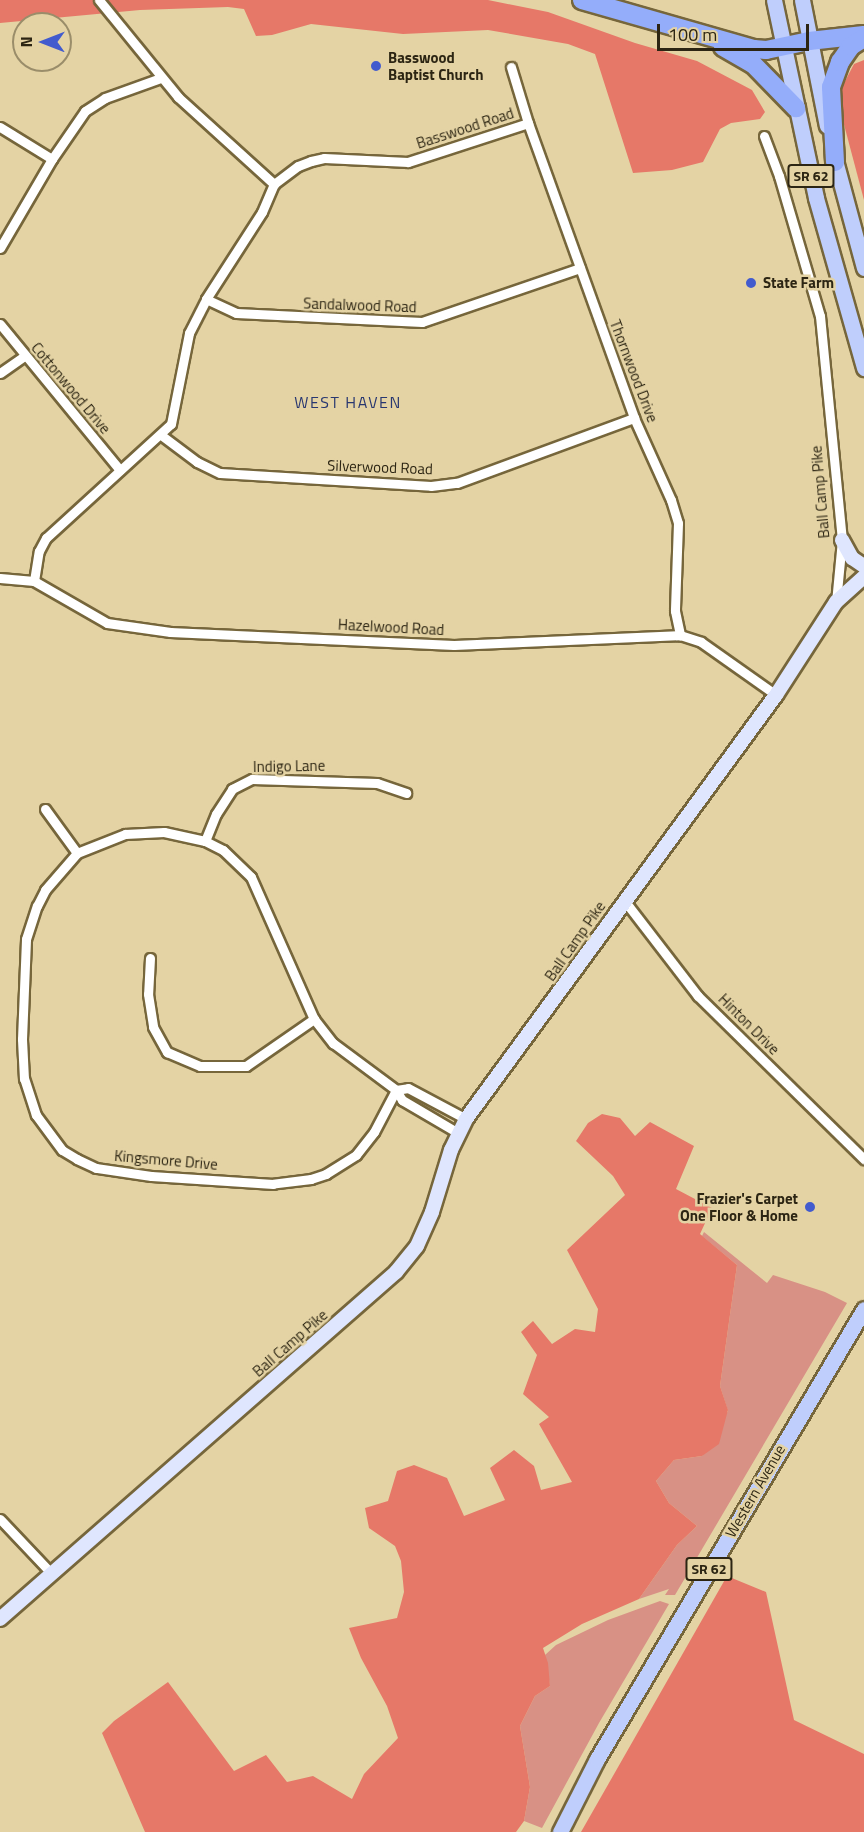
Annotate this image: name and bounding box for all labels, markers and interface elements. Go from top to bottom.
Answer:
north arrow [12,12,72,72]
scale bar [660,12,812,50]
text: 100 m [668,21,717,48]
text: N [14,36,38,48]
place label: Basswood Baptist Church [388,48,483,83]
marker: Basswood Baptist Church [369,59,383,73]
street label: Basswood Road [414,104,516,152]
road number: SR 62 [787,165,835,187]
place label: State Farm [763,274,834,292]
marker: State Farm [744,276,758,290]
street label: Sandalwood Road [303,294,417,316]
street label: Thornwood Drive [606,317,662,425]
street label: Cottonwood Drive [28,339,114,437]
district label: WEST HAVEN [294,392,402,412]
street label: Ball Camp Pike [807,445,833,539]
street label: Silverwood Road [327,456,433,478]
street label: Hazelwood Road [337,615,445,639]
street label: Indigo Lane [253,756,325,776]
street label: Ball Camp Pike [541,898,609,984]
street label: Hinton Drive [715,990,783,1058]
street label: Kingsmore Drive [114,1147,218,1173]
place label: Frazier's Carpet One Floor & Home [680,1189,798,1224]
marker: Frazier's Carpet One Floor & Home [803,1200,817,1214]
street label: Ball Camp Pike [249,1306,331,1380]
street label: Western Avenue [721,1442,789,1540]
road number: SR 62 [685,1558,733,1580]

